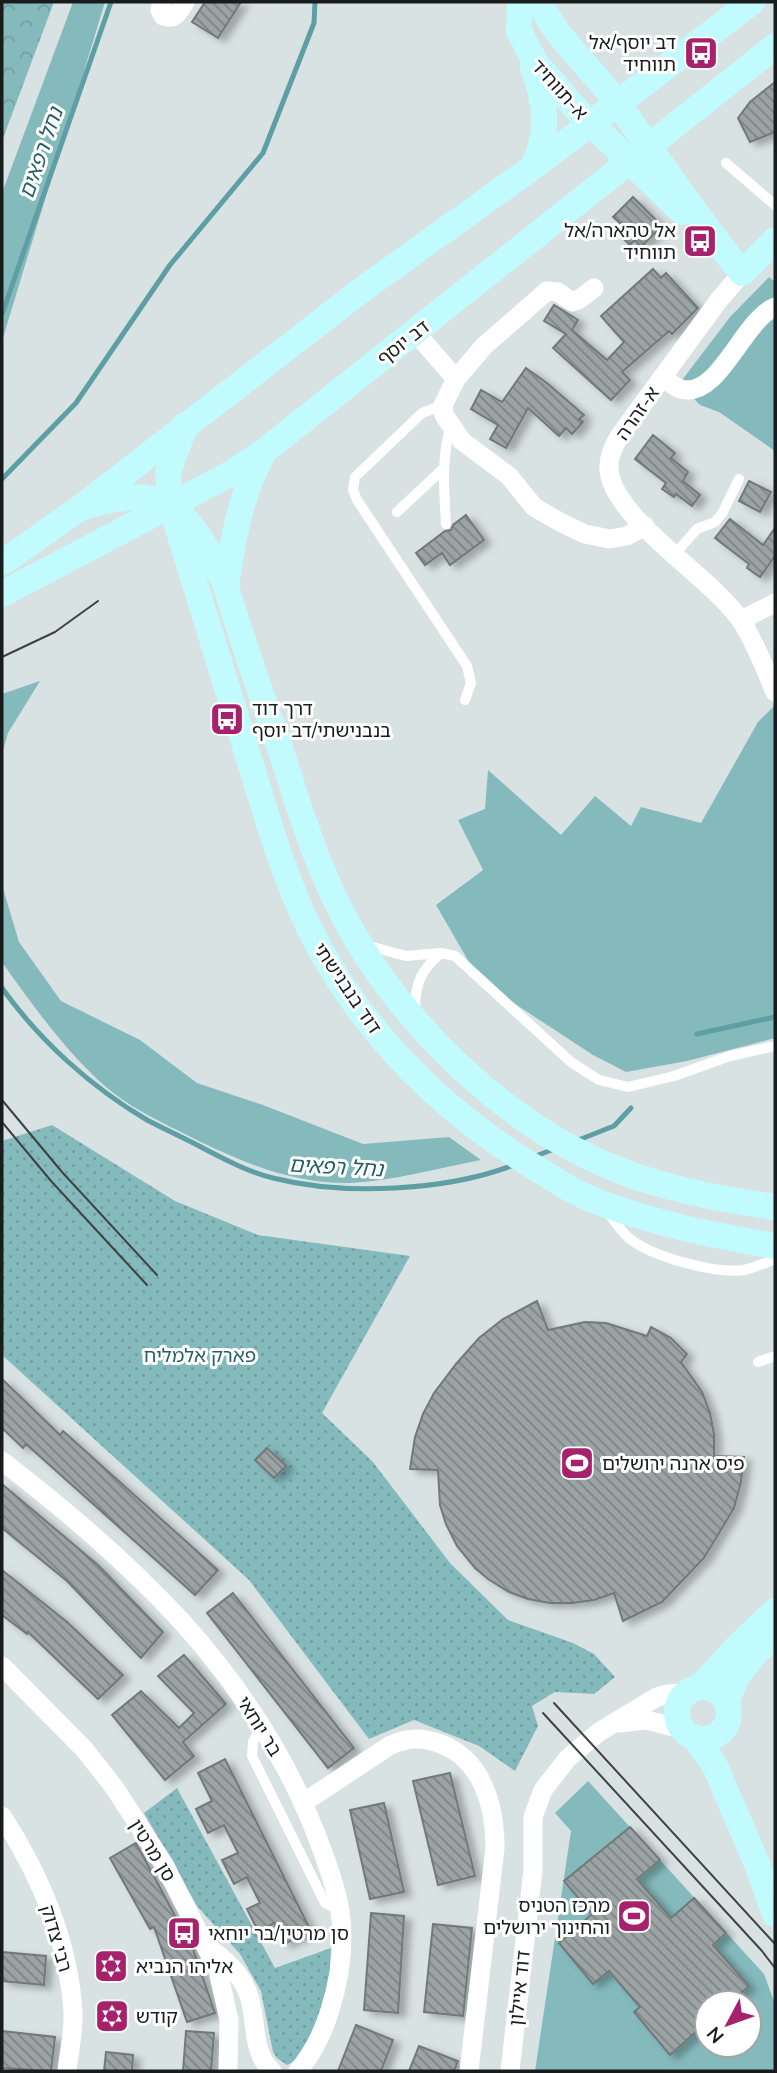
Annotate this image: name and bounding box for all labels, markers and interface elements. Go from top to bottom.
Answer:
place label: דב יוסף/אל תווחיד [589,30,676,78]
bus stop icon: דב יוסף/אל תווחיד [682,34,720,72]
street label: א-תווחיד [525,54,593,125]
water label: נחל רפאים [12,102,70,202]
place label: אל טהארה/אל תווחיד [564,218,676,266]
bus stop icon: אל טהארה/אל תווחיד [681,222,719,260]
street label: דב יוסף [372,314,435,371]
street label: א-זהרה [610,381,666,446]
place label: דרך דוד בנבנישתי/דב יוסף [252,696,391,744]
bus stop icon: דרך דוד בנבנישתי/דב יוסף [208,700,246,738]
street label: דוד בנבנישתי [307,938,387,1039]
water label: נחל רפאים [288,1151,386,1184]
park label: פארק אלמליח [144,1343,256,1369]
sports icon: פיס ארנה ירושלים [558,1444,596,1482]
place label: פיס ארנה ירושלים [602,1451,745,1477]
street label: בר יוחאי [231,1692,288,1762]
street label: סן מרטין [123,1814,182,1887]
place label: מרכז הטניס והחינוך ירושלים [483,1893,610,1941]
sports icon: מרכז הטניס והחינוך ירושלים [615,1897,653,1935]
street label: רבי צדוק [34,1902,78,1975]
bus stop icon: סן מרטין/בר יוחאי [165,1914,203,1952]
place label: סן מרטין/בר יוחאי [208,1921,349,1947]
synagogue icon: אליהו הנביא [92,1947,130,1985]
street label: דוד איילון [503,1949,537,2027]
place label: אליהו הנביא [136,1954,233,1980]
north arrow [693,1989,763,2059]
synagogue icon: קודש [93,1997,131,2035]
place label: קודש [136,2004,178,2030]
text: N [701,2021,730,2048]

